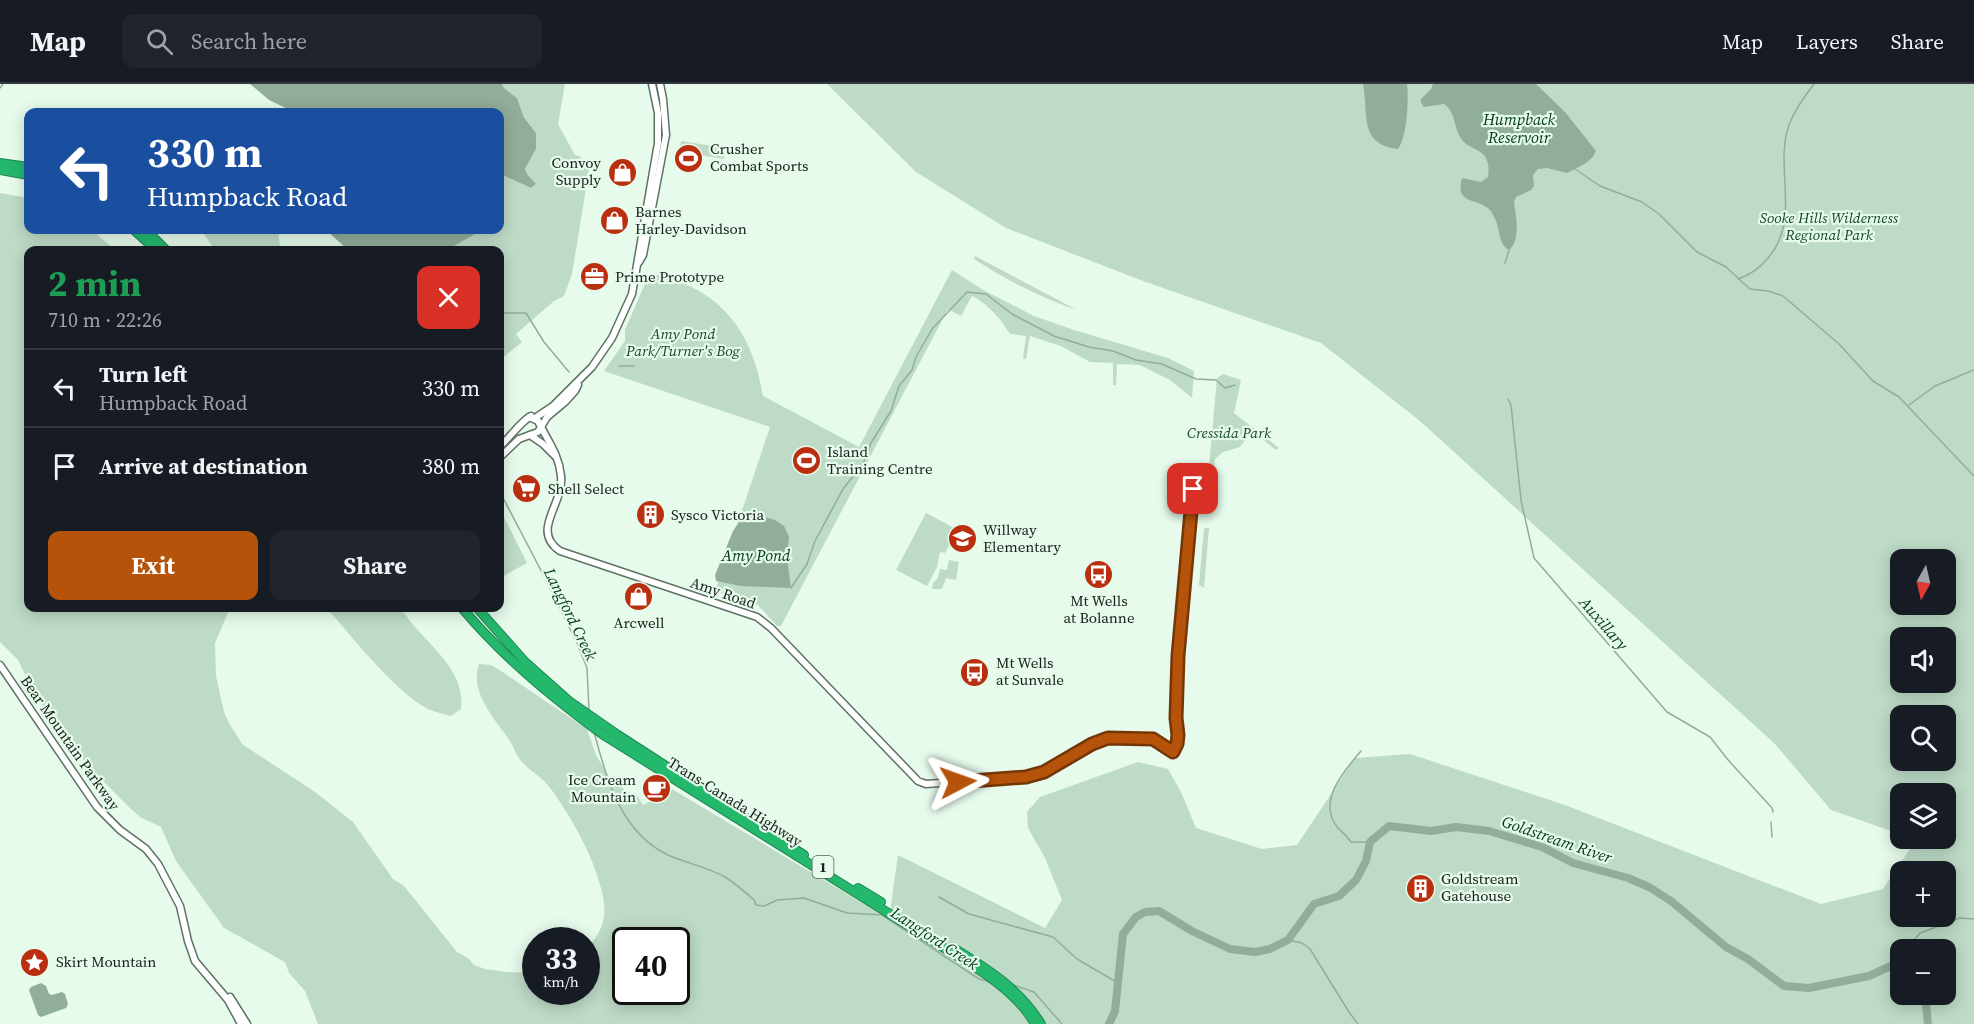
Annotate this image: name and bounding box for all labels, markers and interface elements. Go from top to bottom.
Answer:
search box [122,14,542,68]
text: Map [30,22,86,60]
icon: search [143,25,176,58]
text: Search here [191,26,307,56]
text: Map [1722,27,1763,56]
text: Layers [1796,27,1858,56]
text: Share [1891,27,1944,56]
water label: Humpback Reservoir [1482,108,1555,148]
text: 330 m [147,123,262,181]
icon: left [48,132,126,210]
place label: Crusher Combat Sports [710,138,808,176]
sports icon: Crusher Combat Sports [673,142,705,174]
place label: Convoy Supply [552,152,601,190]
shop icon: Convoy Supply [606,156,638,188]
text: Humpback Road [147,178,347,215]
place label: Barnes Harley-Davidson [635,201,747,239]
shop icon: Barnes Harley-Davidson [598,205,630,237]
park label: Sooke Hills Wilderness Regional Park [1760,207,1899,245]
text: 2 min [48,259,141,308]
office icon: Prime Prototype [578,261,610,293]
button: close [417,266,480,329]
place label: Prime Prototype [615,266,724,287]
text: 710 m · 22:26 [48,306,162,334]
park label: Amy Pond Park/Turner's Bog [625,323,741,361]
text: Turn left [99,359,187,389]
icon: left [48,372,81,405]
text: 330 m [422,373,480,403]
text: Humpback Road [99,389,247,417]
park label: Cressida Park [1187,422,1272,443]
place label: Island Training Centre [827,441,933,479]
sports icon: Island Training Centre [790,445,822,477]
icon: arrive [48,450,81,483]
text: Arrive at destination [99,451,308,481]
text: 380 m [422,451,480,481]
pin [1167,463,1218,514]
icon: arrive [1176,472,1209,505]
supermarket icon: Shell Select [511,473,543,505]
place label: Shell Select [548,478,624,499]
building icon: Sysco Victoria [634,499,666,531]
place label: Sysco Victoria [671,504,764,525]
place label: Willway Elementary [983,519,1061,557]
school or university icon: Willway Elementary [946,523,978,555]
button: Exit [48,531,258,600]
button: Share [270,531,480,600]
water label: Amy Pond [721,544,791,566]
north arrow [1890,549,1956,615]
map controls [1890,549,1956,1005]
bus stop icon: Mt Wells at Bolanne [1083,558,1115,590]
water label: Langford Creek [539,563,603,664]
street label: Amy Road [688,571,759,614]
shop icon: Arcwell [623,580,655,612]
place label: Mt Wells at Bolanne [1063,590,1135,628]
water label: Auxillary [1574,591,1634,655]
place label: Arcwell [613,612,665,633]
button: sound [1890,627,1956,693]
place label: Mt Wells at Sunvale [996,652,1064,690]
bus stop icon: Mt Wells at Sunvale [959,656,991,688]
street label: Bear Mountain Parkway [16,671,125,815]
button: search [1890,705,1956,771]
position arrow [926,750,990,814]
street label: Trans-Canada Highway [664,752,807,852]
place label: Ice Cream Mountain [568,769,636,807]
cafe icon: Ice Cream Mountain [641,773,673,805]
button: layers [1890,783,1956,849]
water label: Goldstream River [1499,810,1616,868]
road number: 1 [812,856,834,878]
button: + [1890,861,1956,927]
place label: Goldstream Gatehouse [1441,868,1519,906]
building icon: Goldstream Gatehouse [1404,872,1436,904]
water label: Langford Creek [886,901,984,975]
speed limit sign: 40 [612,927,690,1005]
text: 33 [545,938,577,979]
button: − [1890,939,1956,1005]
place icon: Skirt Mountain [19,946,51,978]
place label: Skirt Mountain [56,951,156,972]
text: km/h [543,971,579,992]

